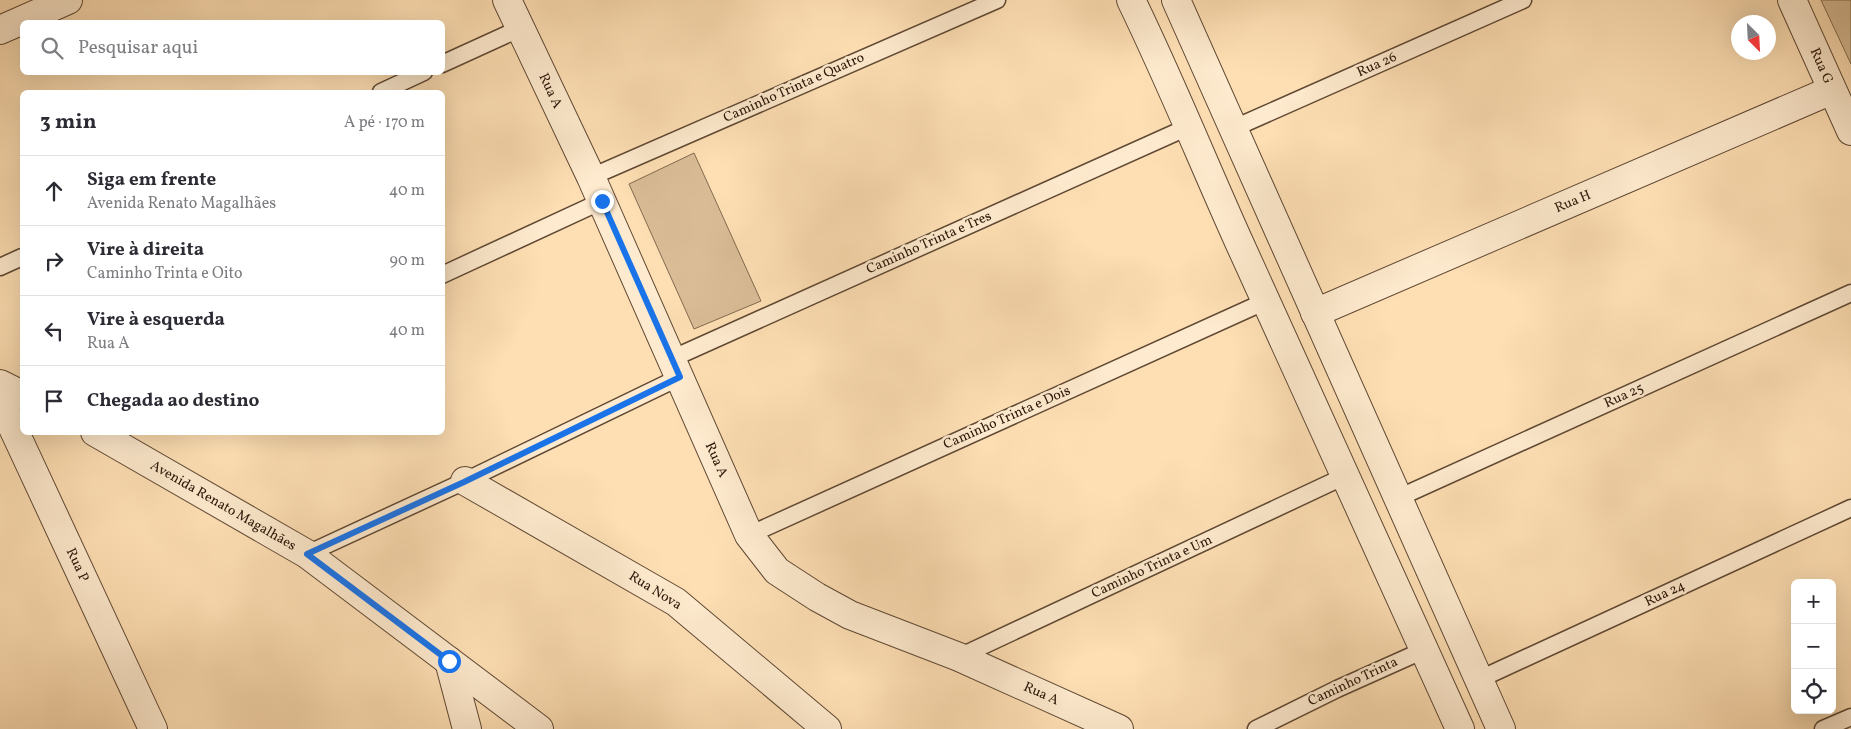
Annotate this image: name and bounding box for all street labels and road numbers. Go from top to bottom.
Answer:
street label: Rua G [1805,45,1837,87]
street label: Caminho Trinta e Quatro [720,48,868,128]
street label: Rua 26 [1354,48,1400,82]
street label: Rua A [534,70,567,112]
street label: Rua H [1552,186,1594,218]
street label: Caminho Trinta e Tres [863,207,995,279]
street label: Rua 25 [1601,379,1647,413]
street label: Caminho Trinta e Dois [940,381,1074,455]
street label: Rua A [700,439,732,481]
street label: Avenida Renato Magalhães [147,456,299,556]
street label: Caminho Trinta e Um [1088,531,1216,603]
street label: Rua P [61,545,93,585]
street label: Rua Nova [625,567,685,615]
street label: Rua 24 [1642,576,1688,612]
street label: Caminho Trinta [1305,653,1401,711]
street label: Rua A [1020,678,1062,710]

